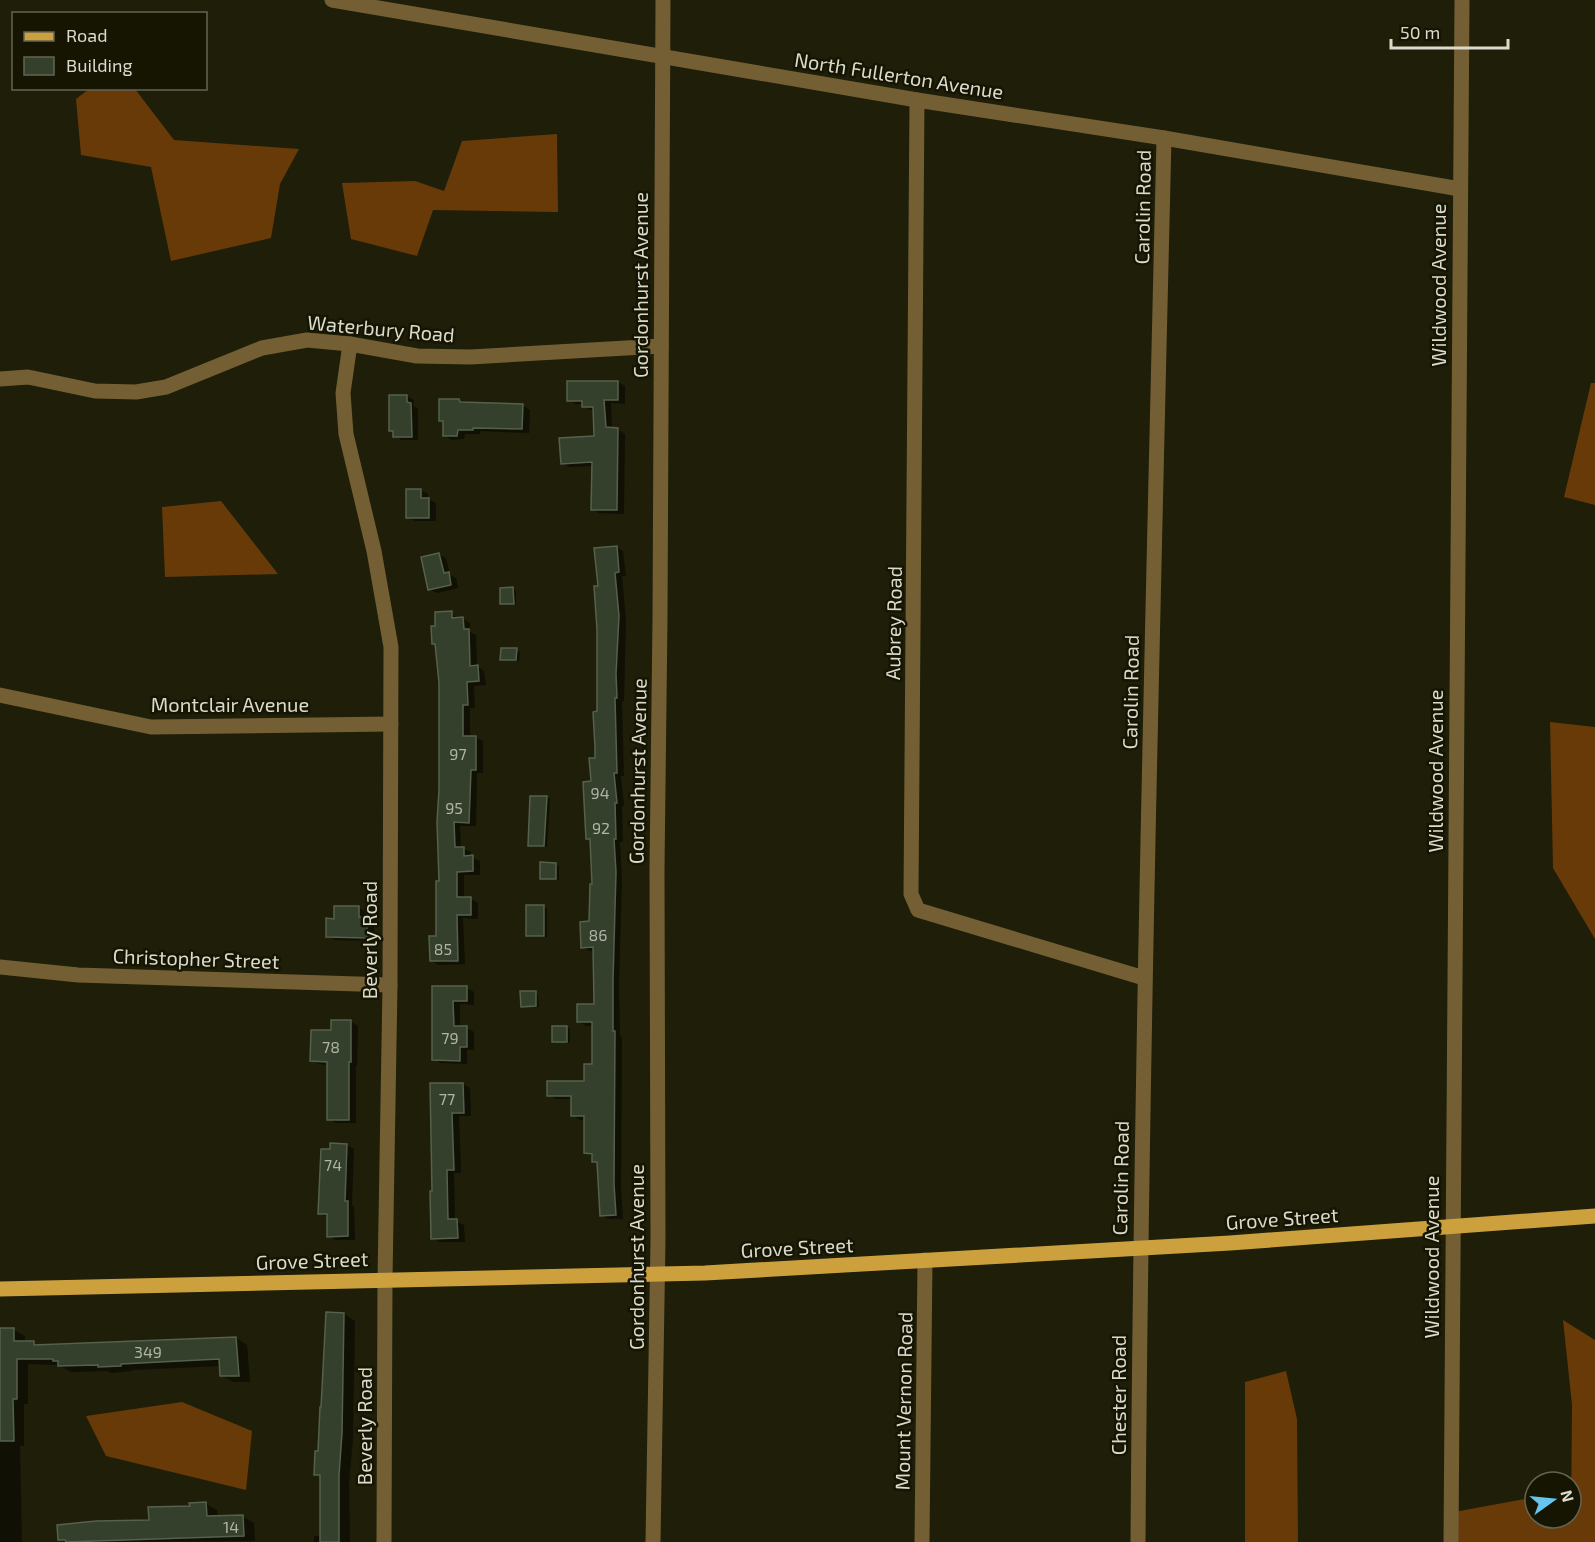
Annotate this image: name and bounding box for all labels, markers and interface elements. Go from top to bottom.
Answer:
legend [12,12,207,90]
scale bar [1391,12,1508,50]
text: 50 m [1400,21,1440,43]
text: Road [66,24,107,46]
street label: North Fullerton Avenue [793,47,1005,103]
text: Building [66,54,133,76]
street label: Carolin Road [1129,150,1155,264]
street label: Gordonhurst Avenue [628,192,652,378]
street label: Wildwood Avenue [1426,204,1450,366]
street label: Waterbury Road [306,310,456,346]
street label: Aubrey Road [880,566,906,680]
street label: Carolin Road [1117,635,1143,749]
street label: Gordonhurst Avenue [623,678,651,864]
street label: Wildwood Avenue [1423,690,1447,852]
street label: Montclair Avenue [151,692,309,716]
house number: 97 [449,744,467,763]
house number: 94 [591,783,610,802]
house number: 95 [445,798,463,817]
house number: 92 [592,818,610,837]
street label: Beverly Road [357,881,381,999]
house number: 86 [589,925,607,944]
house number: 85 [434,939,452,958]
street label: Christopher Street [112,943,280,973]
house number: 79 [441,1028,459,1047]
house number: 78 [322,1037,340,1056]
house number: 77 [439,1089,455,1108]
street label: Carolin Road [1107,1121,1133,1235]
house number: 74 [324,1155,342,1174]
street label: Gordonhurst Avenue [624,1164,648,1350]
street label: Wildwood Avenue [1419,1176,1443,1338]
street label: Grove Street [1225,1202,1339,1234]
street label: Grove Street [740,1232,854,1262]
street label: Grove Street [255,1246,369,1274]
street label: Mount Vernon Road [889,1311,917,1491]
street label: Chester Road [1106,1335,1130,1455]
house number: 349 [134,1342,162,1361]
street label: Beverly Road [352,1367,376,1485]
north arrow [1523,1470,1583,1530]
text: N [1557,1488,1579,1504]
house number: 14 [223,1517,239,1536]

